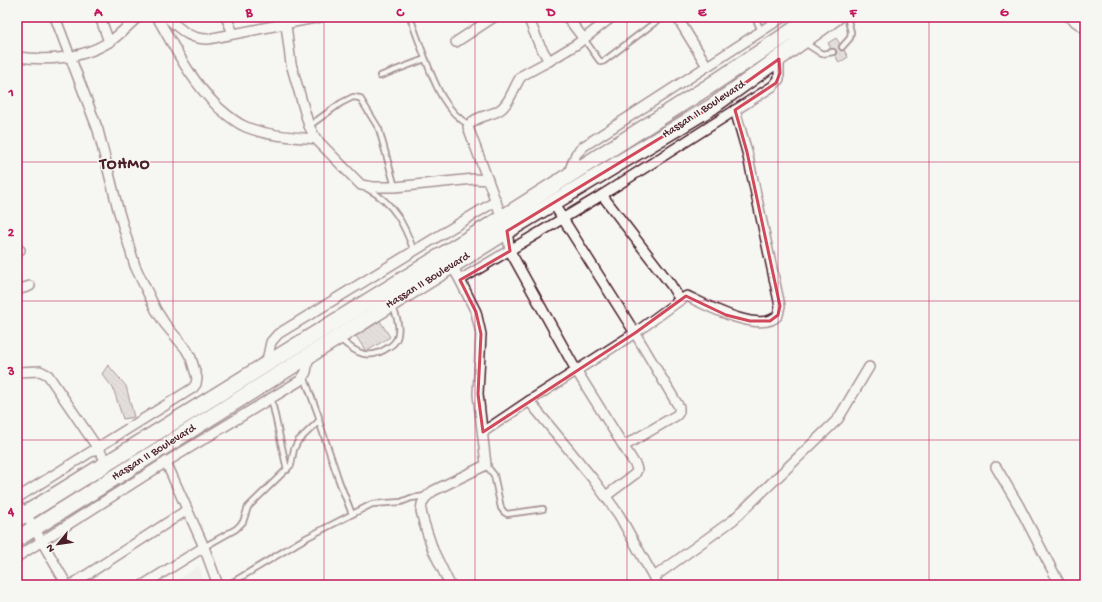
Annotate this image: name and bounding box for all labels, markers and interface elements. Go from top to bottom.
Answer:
text: A [93,6,103,21]
text: B [245,6,254,21]
text: C [395,6,405,21]
text: D [546,6,556,21]
text: E [698,6,707,21]
text: F [849,6,858,21]
text: G [1000,6,1009,21]
street label: Hassan II Boulevard [660,77,749,142]
text: 1 [7,86,14,101]
district label: TOHMO [98,156,150,175]
text: 2 [8,226,15,241]
street label: Hassan II Boulevard [383,249,473,312]
text: 3 [7,365,15,380]
street label: Hassan II Boulevard [109,421,199,484]
text: 4 [7,505,15,520]
north arrow [38,524,78,564]
text: N [44,542,58,554]

